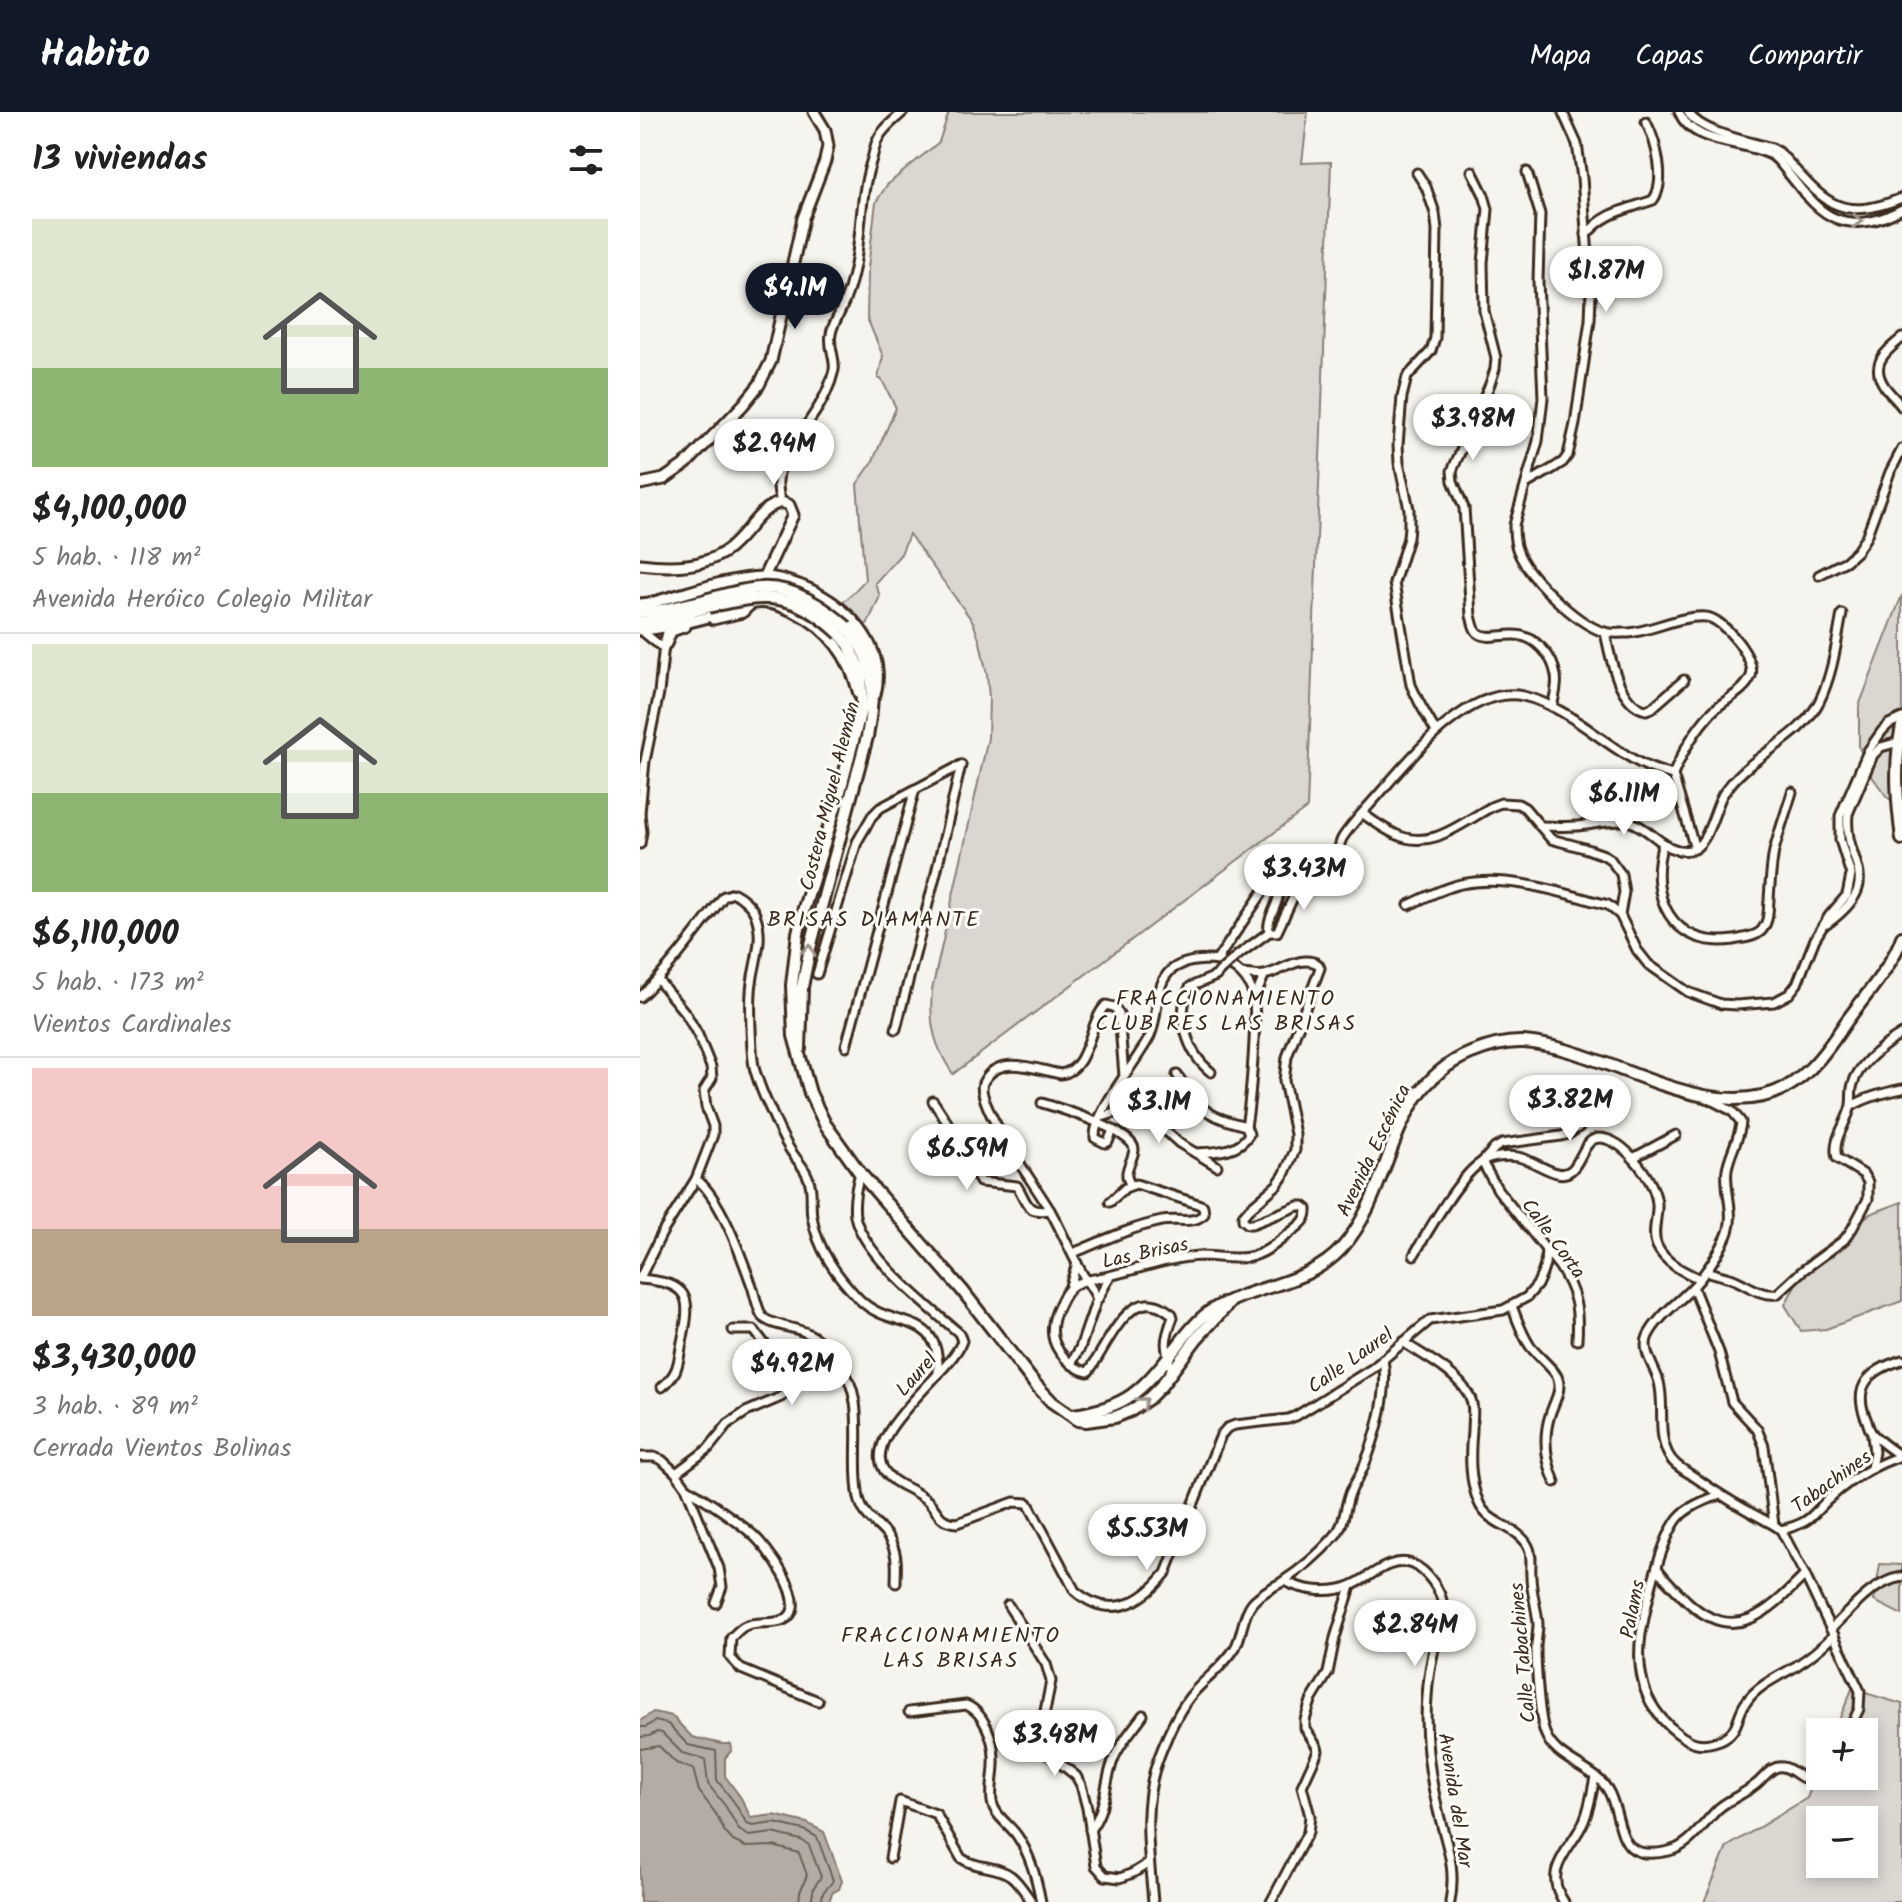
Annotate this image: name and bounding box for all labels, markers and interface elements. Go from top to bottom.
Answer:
text: Habito [40,26,150,86]
text: Mapa [1530,34,1591,79]
text: Capas [1635,34,1704,79]
text: Compartir [1748,34,1862,79]
text: 13 viviendas [32,133,207,187]
icon: filters [564,138,608,182]
one-way arrow [1851,212,1864,229]
pin: $1.87M [1541,246,1671,314]
text: $1.87M [1568,251,1644,293]
pin: $4.1M [739,263,851,331]
text: $4.1M [763,268,827,310]
icon: home [248,271,392,415]
pin: $3.98M [1408,394,1538,462]
text: $3.98M [1431,399,1515,441]
pin: $2.94M [709,419,839,487]
text: $2.94M [732,424,816,466]
text: $4,100,000 [32,483,186,537]
text: 5 hab. · 118 m² [32,537,200,579]
text: Avenida Heróico Colegio Militar [32,579,372,621]
icon: home [248,696,392,840]
street label: Costera Miguel Alemán [792,699,870,894]
pin: $6.11M [1559,769,1689,837]
text: $6.11M [1588,774,1660,816]
pin: $3.43M [1239,844,1369,912]
text: $3.43M [1262,849,1346,891]
district label: BRISAS DIAMANTE [767,903,981,938]
text: $6,110,000 [32,908,179,962]
one-way arrow [800,943,817,957]
text: 5 hab. · 173 m² [32,962,203,1004]
district label: FRACCIONAMIENTO CLUB RES LAS BRISAS [1095,982,1357,1042]
text: Vientos Cardinales [32,1004,232,1046]
pin: $3.82M [1505,1075,1635,1143]
pin: $3.1M [1103,1077,1215,1145]
street label: Avenida Escénica [1329,1079,1421,1223]
text: $3.82M [1527,1080,1613,1122]
text: $3.1M [1127,1082,1191,1124]
icon: home [248,1120,392,1264]
pin: $6.59M [902,1124,1032,1192]
text: $6.59M [926,1129,1008,1171]
street label: Calle Corta [1512,1192,1593,1286]
street label: Las Brisas [1099,1229,1192,1279]
street label: Calle Laurel [1302,1320,1401,1403]
text: $3,430,000 [32,1332,195,1386]
pin: $4.92M [727,1339,857,1407]
text: $4.92M [750,1344,834,1386]
street label: Laurel [889,1346,946,1405]
text: 3 hab. · 89 m² [32,1386,198,1428]
one-way arrow [1134,1397,1148,1412]
text: Cerrada Vientos Bolinas [32,1428,291,1470]
street label: Tabachines [1785,1442,1879,1523]
pin: $5.53M [1082,1504,1212,1572]
text: $5.53M [1106,1509,1188,1551]
street label: Palams [1613,1577,1655,1641]
street label: Calle Tabachines [1502,1581,1546,1724]
pin: $2.84M [1350,1600,1480,1668]
text: $2.84M [1372,1605,1458,1647]
district label: FRACCIONAMIENTO LAS BRISAS [841,1619,1061,1679]
pin: $3.48M [990,1710,1120,1778]
text: $3.48M [1013,1715,1097,1757]
map controls [1806,1718,1878,1878]
button: + [1806,1718,1878,1790]
street label: Avenida del Mar [1428,1731,1481,1871]
button: − [1806,1806,1878,1878]

